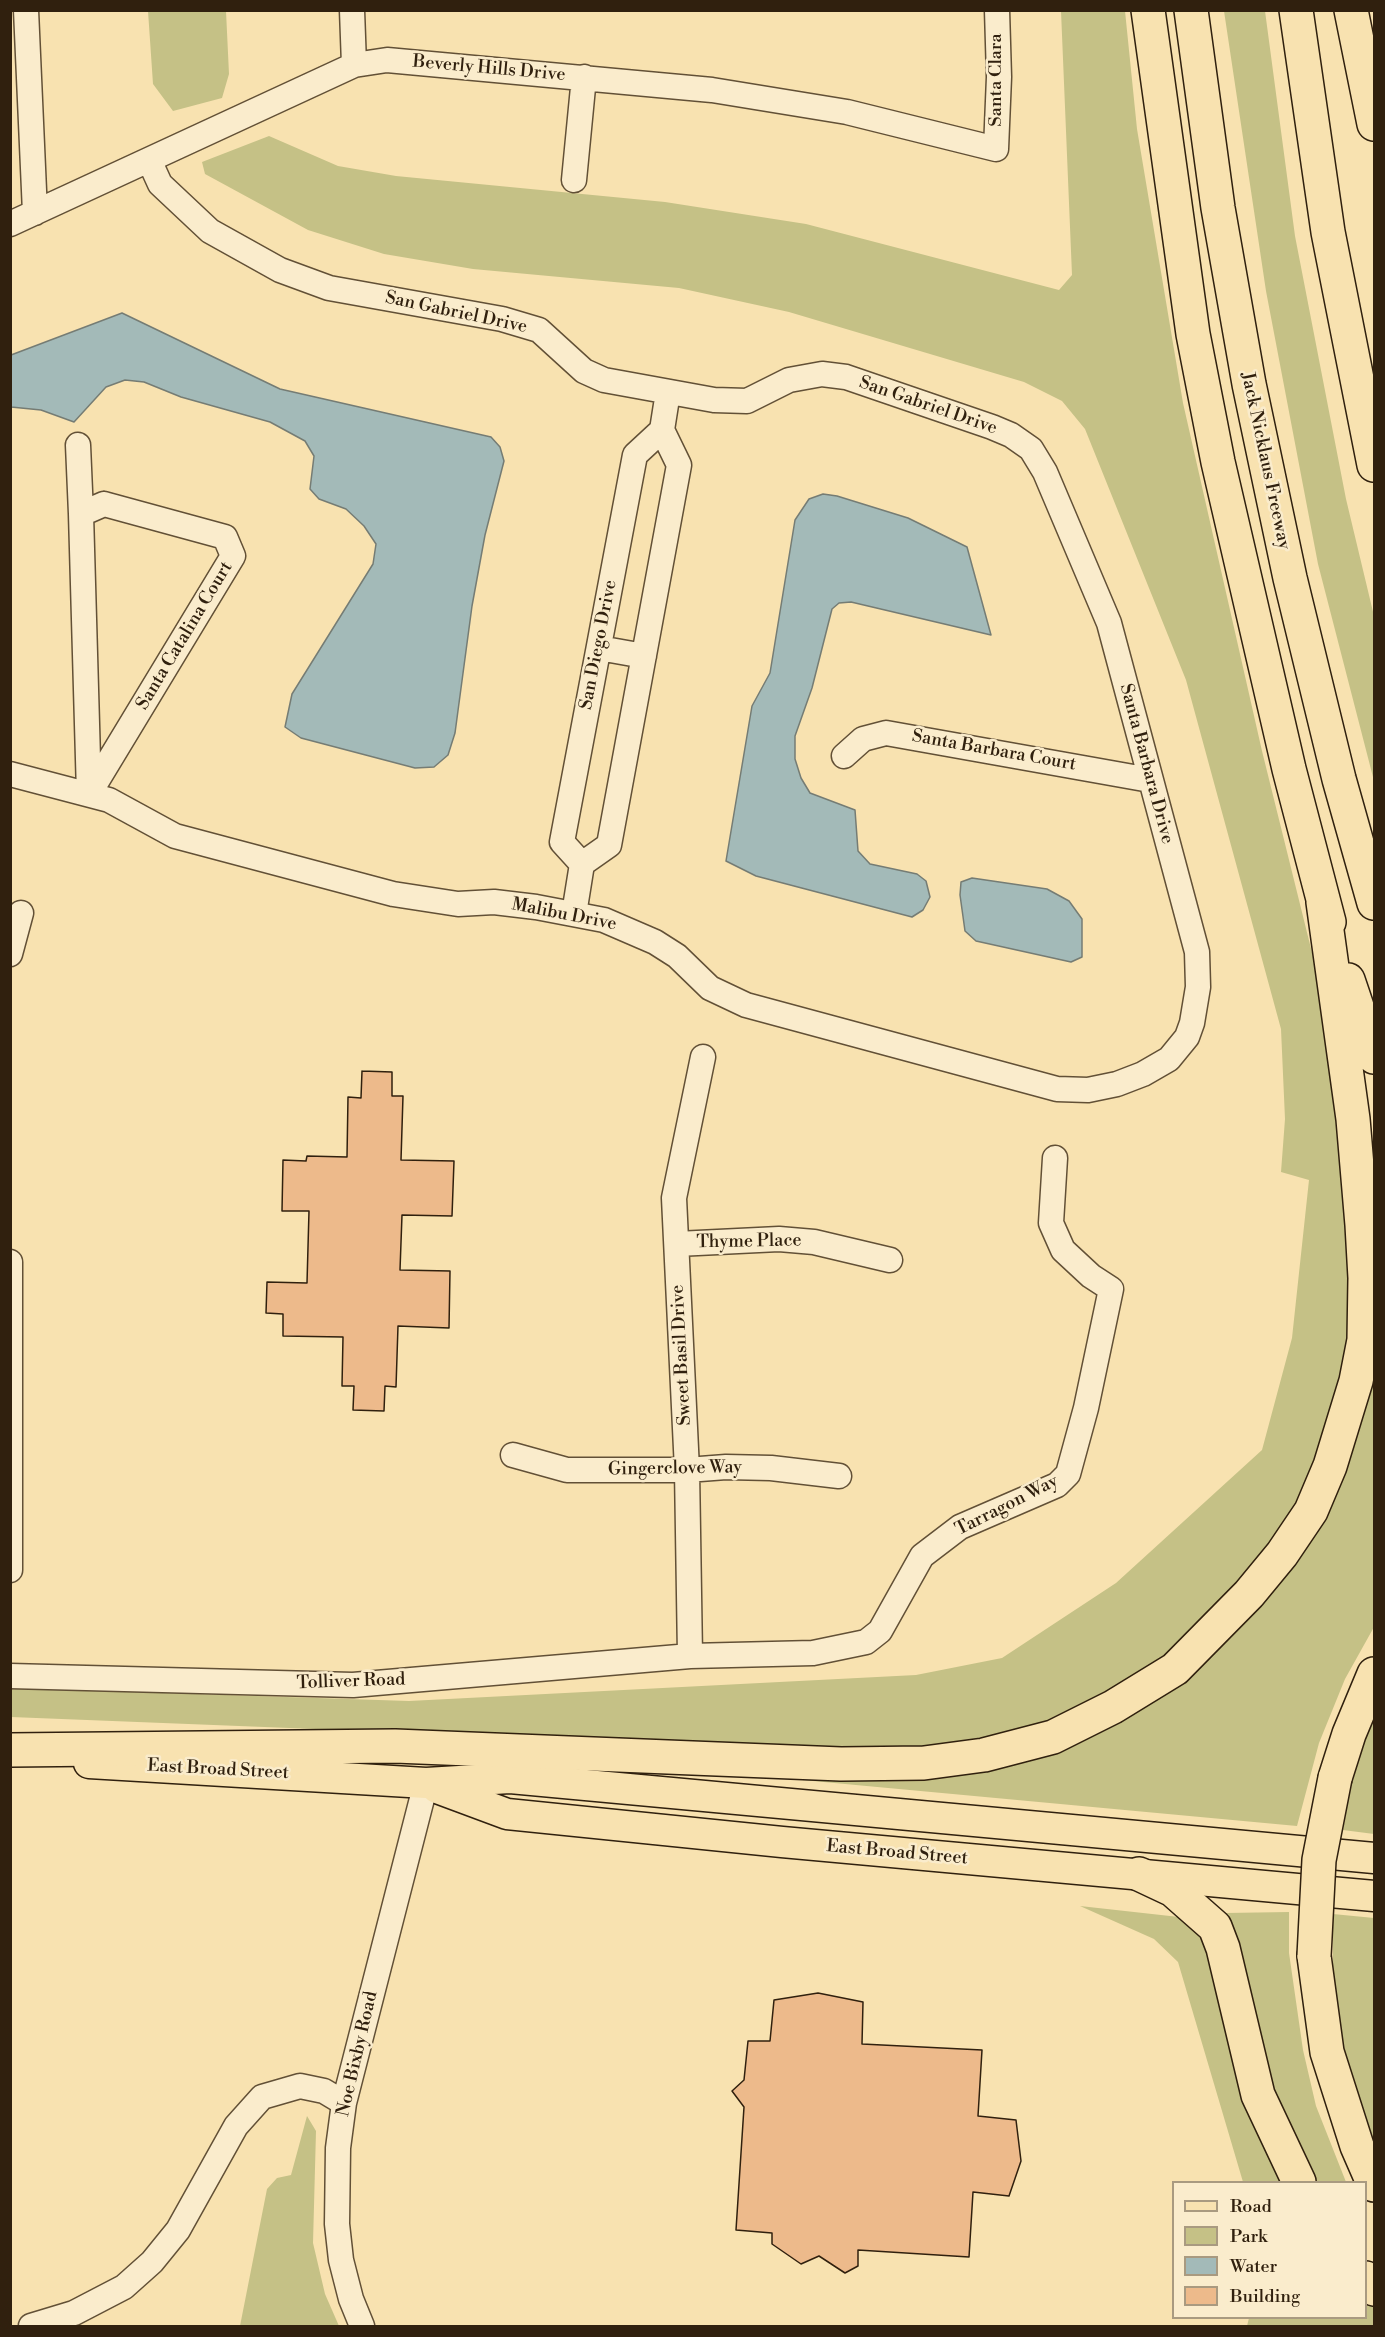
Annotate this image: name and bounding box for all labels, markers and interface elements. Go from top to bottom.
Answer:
street label: Santa Clara [986,33,1008,127]
street label: Beverly Hills Drive [412,52,566,86]
street label: San Gabriel Drive [383,287,529,339]
street label: Jack Nicklaus Freeway [1236,370,1294,552]
street label: San Gabriel Drive [856,372,1000,440]
street label: Santa Catalina Court [132,558,238,714]
street label: San Diego Drive [576,578,622,712]
street label: Santa Barbara Drive [1114,682,1178,846]
street label: Santa Barbara Court [910,726,1078,776]
street label: Malibu Drive [510,894,618,936]
street label: Thyme Place [696,1230,802,1254]
street label: Sweet Basil Drive [668,1284,696,1426]
street label: Gingerclove Way [608,1457,742,1481]
street label: Tarragon Way [952,1471,1062,1541]
street label: Tolliver Road [296,1669,406,1695]
street label: East Broad Street [147,1756,289,1784]
street label: East Broad Street [825,1836,969,1870]
street label: Noe Bixby Road [333,1989,383,2119]
legend [1172,2181,1367,2319]
text: Road [1230,2195,1272,2218]
text: Park [1230,2225,1267,2248]
text: Water [1230,2255,1277,2278]
text: Building [1230,2285,1300,2308]

